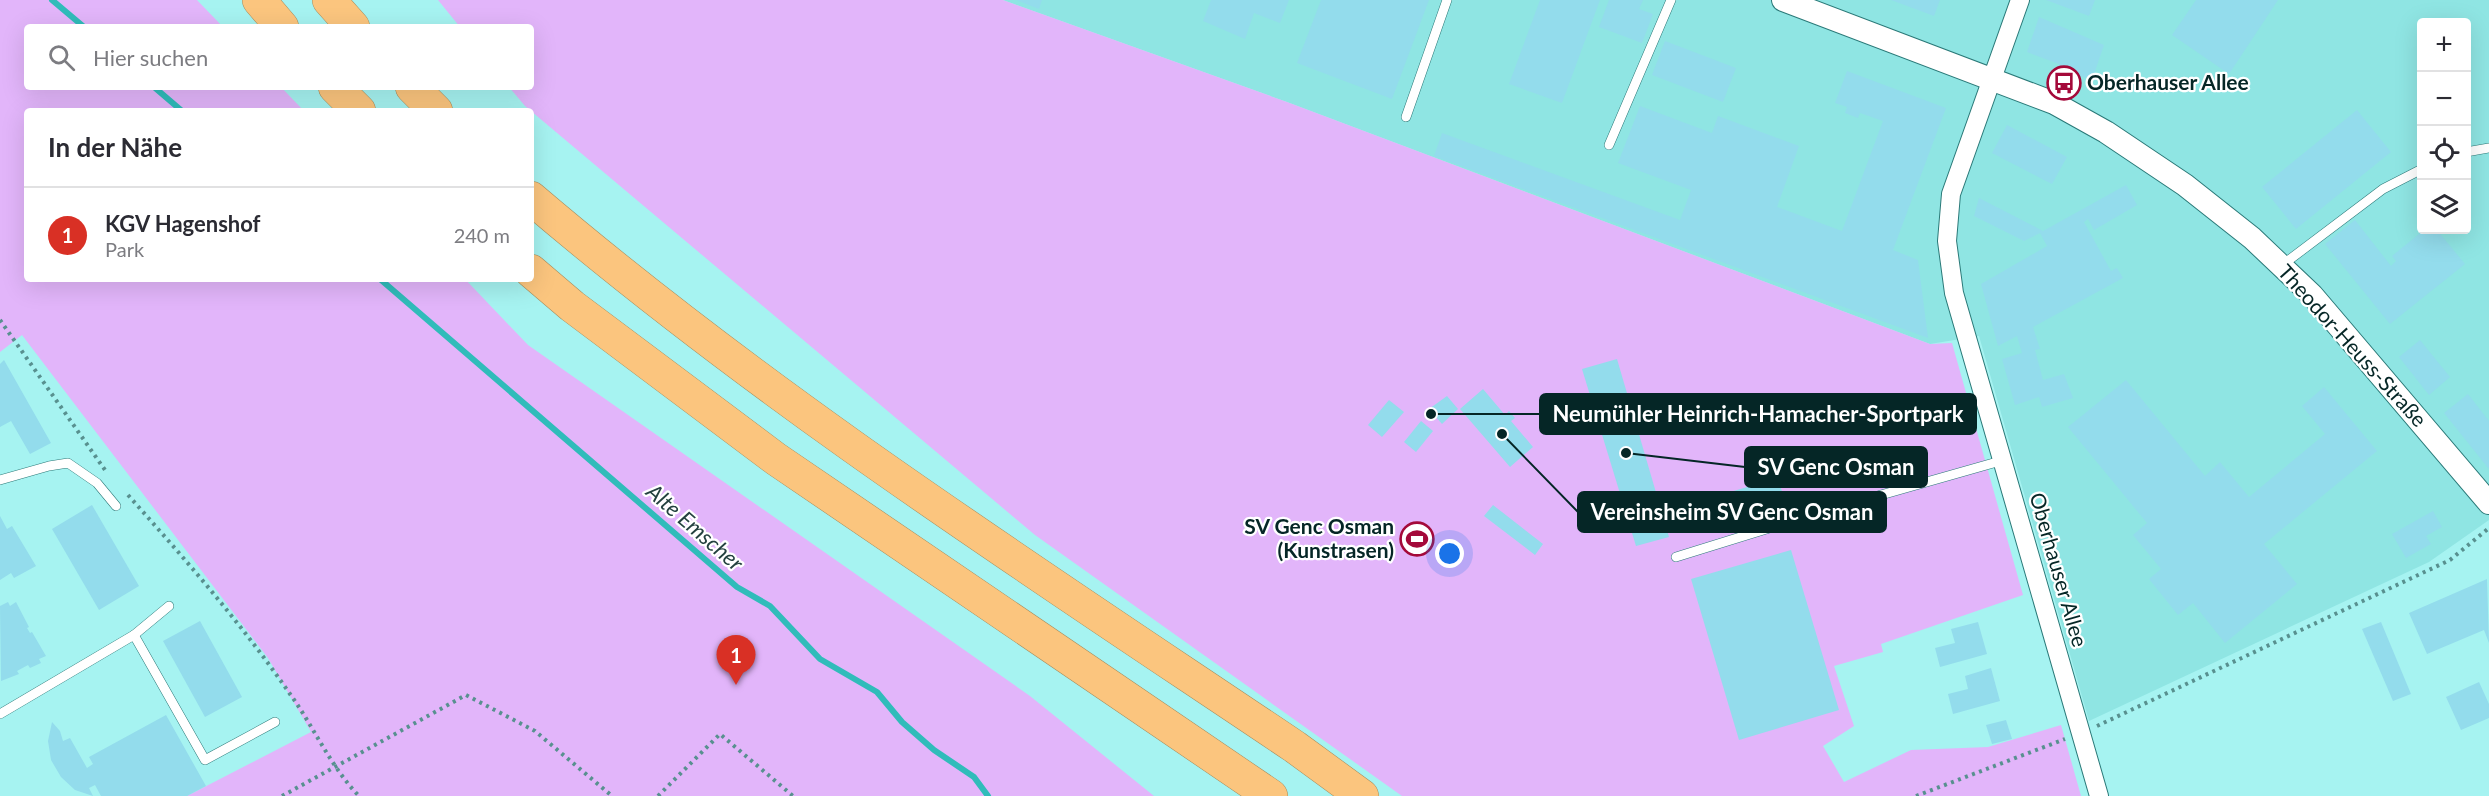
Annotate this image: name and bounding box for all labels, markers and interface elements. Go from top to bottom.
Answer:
map controls [2417,18,2471,234]
button: + [2417,18,2471,72]
search box [24,24,534,90]
icon: search [45,41,78,74]
text: Hier suchen [93,44,208,71]
bus stop icon: Oberhauser Allee [2046,65,2082,101]
place label: Oberhauser Allee [2087,69,2249,94]
button: − [2417,72,2471,126]
button: locate [2417,126,2471,180]
text: In der Nähe [48,131,182,163]
button: layers [2417,180,2471,234]
text: KGV Hagenshof [105,210,260,237]
text: 1 [62,223,73,247]
text: 240 m [454,223,510,247]
text: Park [105,237,144,261]
street label: Theodor-Heuss-Straße [2274,259,2433,431]
callout: Neumühler Heinrich-Hamacher-Sportpark [1540,394,1976,434]
text: Neumühler Heinrich-Hamacher-Sportpark [1552,400,1964,427]
callout: SV Genc Osman [1745,447,1927,487]
text: SV Genc Osman [1758,453,1914,480]
water label: Alte Emscher [641,477,750,576]
street label: Oberhauser Allee [2025,490,2093,650]
callout: Vereinsheim SV Genc Osman [1578,492,1886,532]
text: Vereinsheim SV Genc Osman [1590,498,1873,525]
place label: SV Genc Osman (Kunstrasen) [1244,513,1394,562]
sports icon: SV Genc Osman (Kunstrasen) [1399,521,1435,557]
your location [1435,539,1464,568]
pin: 1 [716,636,756,685]

